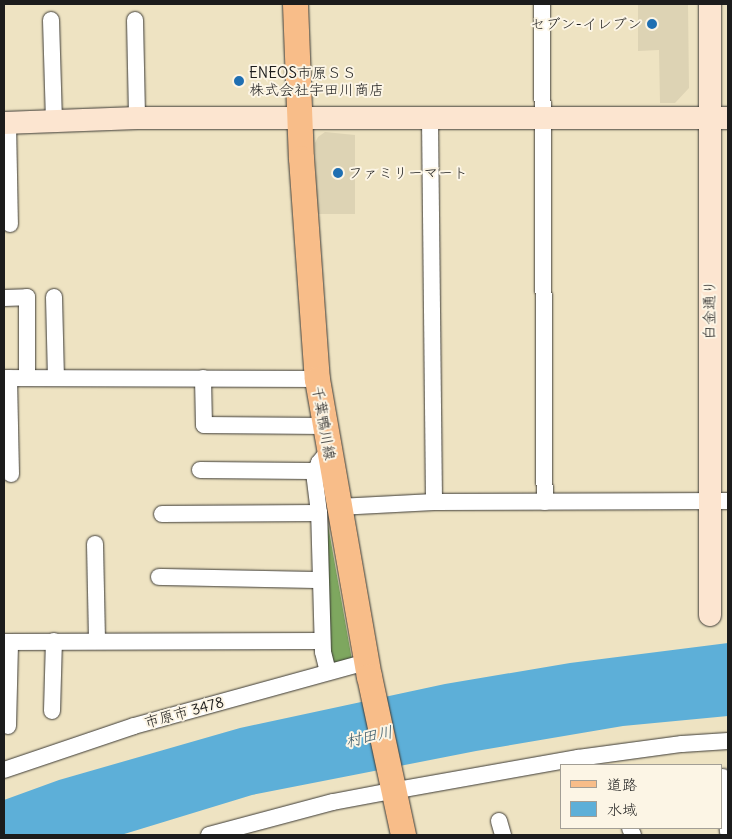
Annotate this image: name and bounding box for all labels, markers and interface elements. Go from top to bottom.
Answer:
place label: セブン-イレブン [531,15,642,33]
marker: セブン-イレブン [646,18,658,30]
place label: ENEOS市原ＳＳ 株式会社宇田川商店 [249,63,384,98]
marker: ENEOS市原ＳＳ 株式会社宇田川商店 [233,75,245,87]
place label: ファミリーマート [348,164,468,182]
marker: ファミリーマート [332,167,344,179]
street label: 白金通り [700,280,718,340]
street label: 千葉鴨川線 [309,385,339,461]
street label: 市原市 3478 [142,693,226,731]
water label: 村田川 [344,722,394,750]
legend [560,764,722,829]
text: 道路 [607,775,637,794]
text: 水域 [607,800,637,819]

